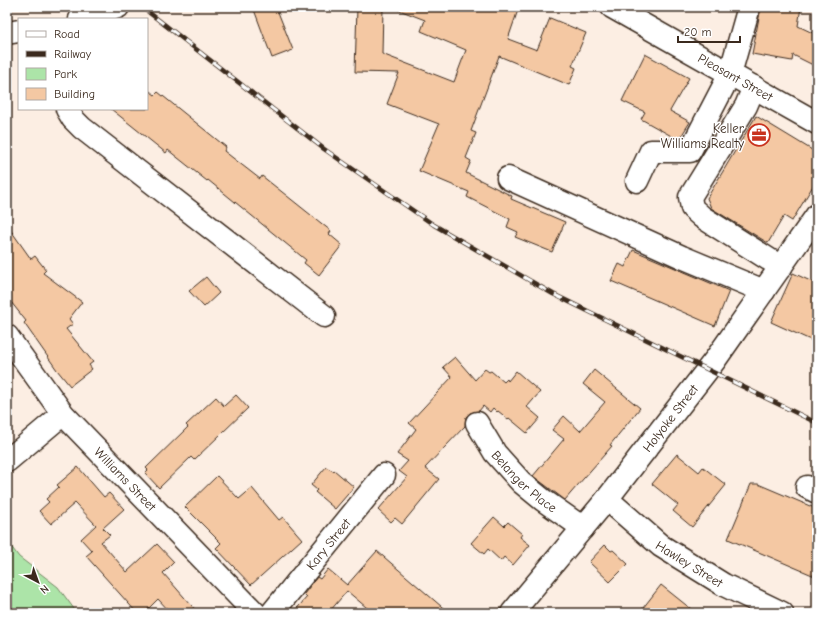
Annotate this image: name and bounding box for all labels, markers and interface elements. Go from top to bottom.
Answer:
legend [18,18,148,110]
scale bar [678,18,740,44]
text: 20 m [684,25,712,39]
text: Road [54,27,80,41]
text: Railway [54,47,92,61]
street label: Pleasant Street [695,50,776,105]
text: Park [54,67,77,81]
text: Building [54,87,95,101]
place label: Keller Williams Realty [661,121,745,151]
office icon: Keller Williams Realty [746,122,772,148]
street label: Holyoke Street [640,381,702,455]
street label: Williams Street [91,444,160,515]
street label: Belanger Place [488,448,560,516]
street label: Kary Street [303,514,355,573]
street label: Hawley Street [653,538,726,591]
north arrow [18,562,58,602]
text: N [37,582,51,596]

